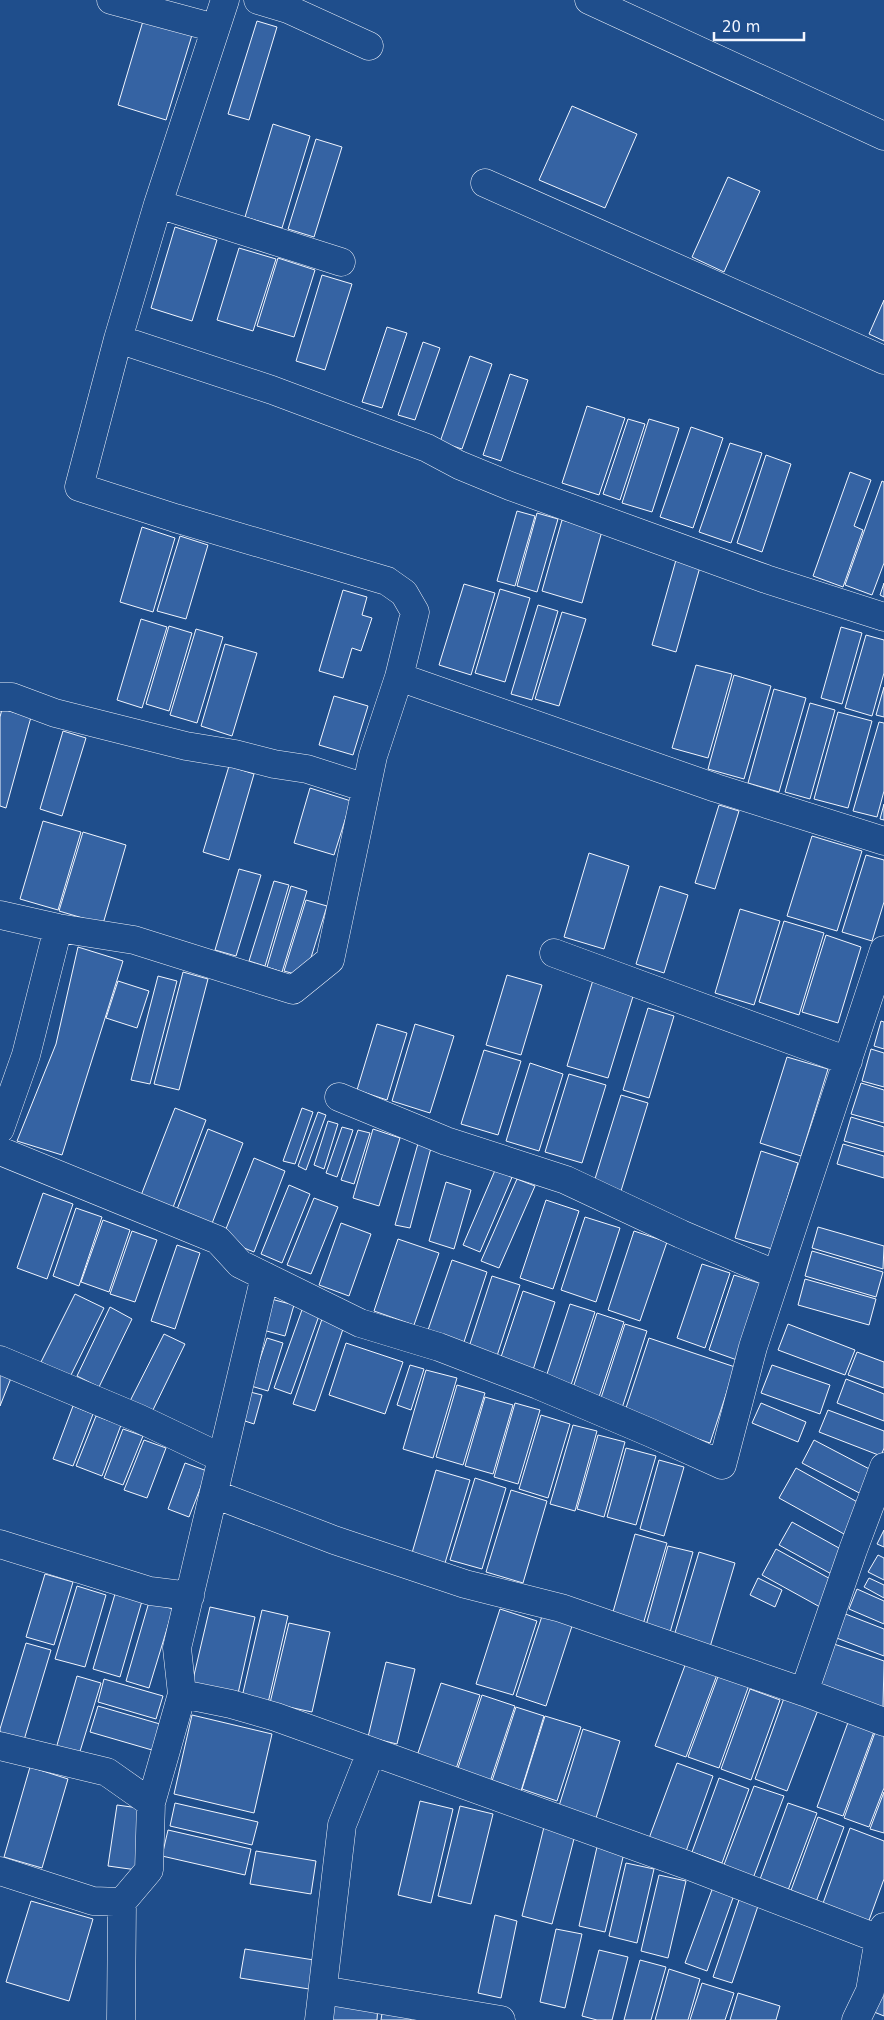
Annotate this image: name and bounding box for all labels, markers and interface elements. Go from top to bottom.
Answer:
scale bar [714,10,804,42]
text: 20 m [722,18,760,36]

